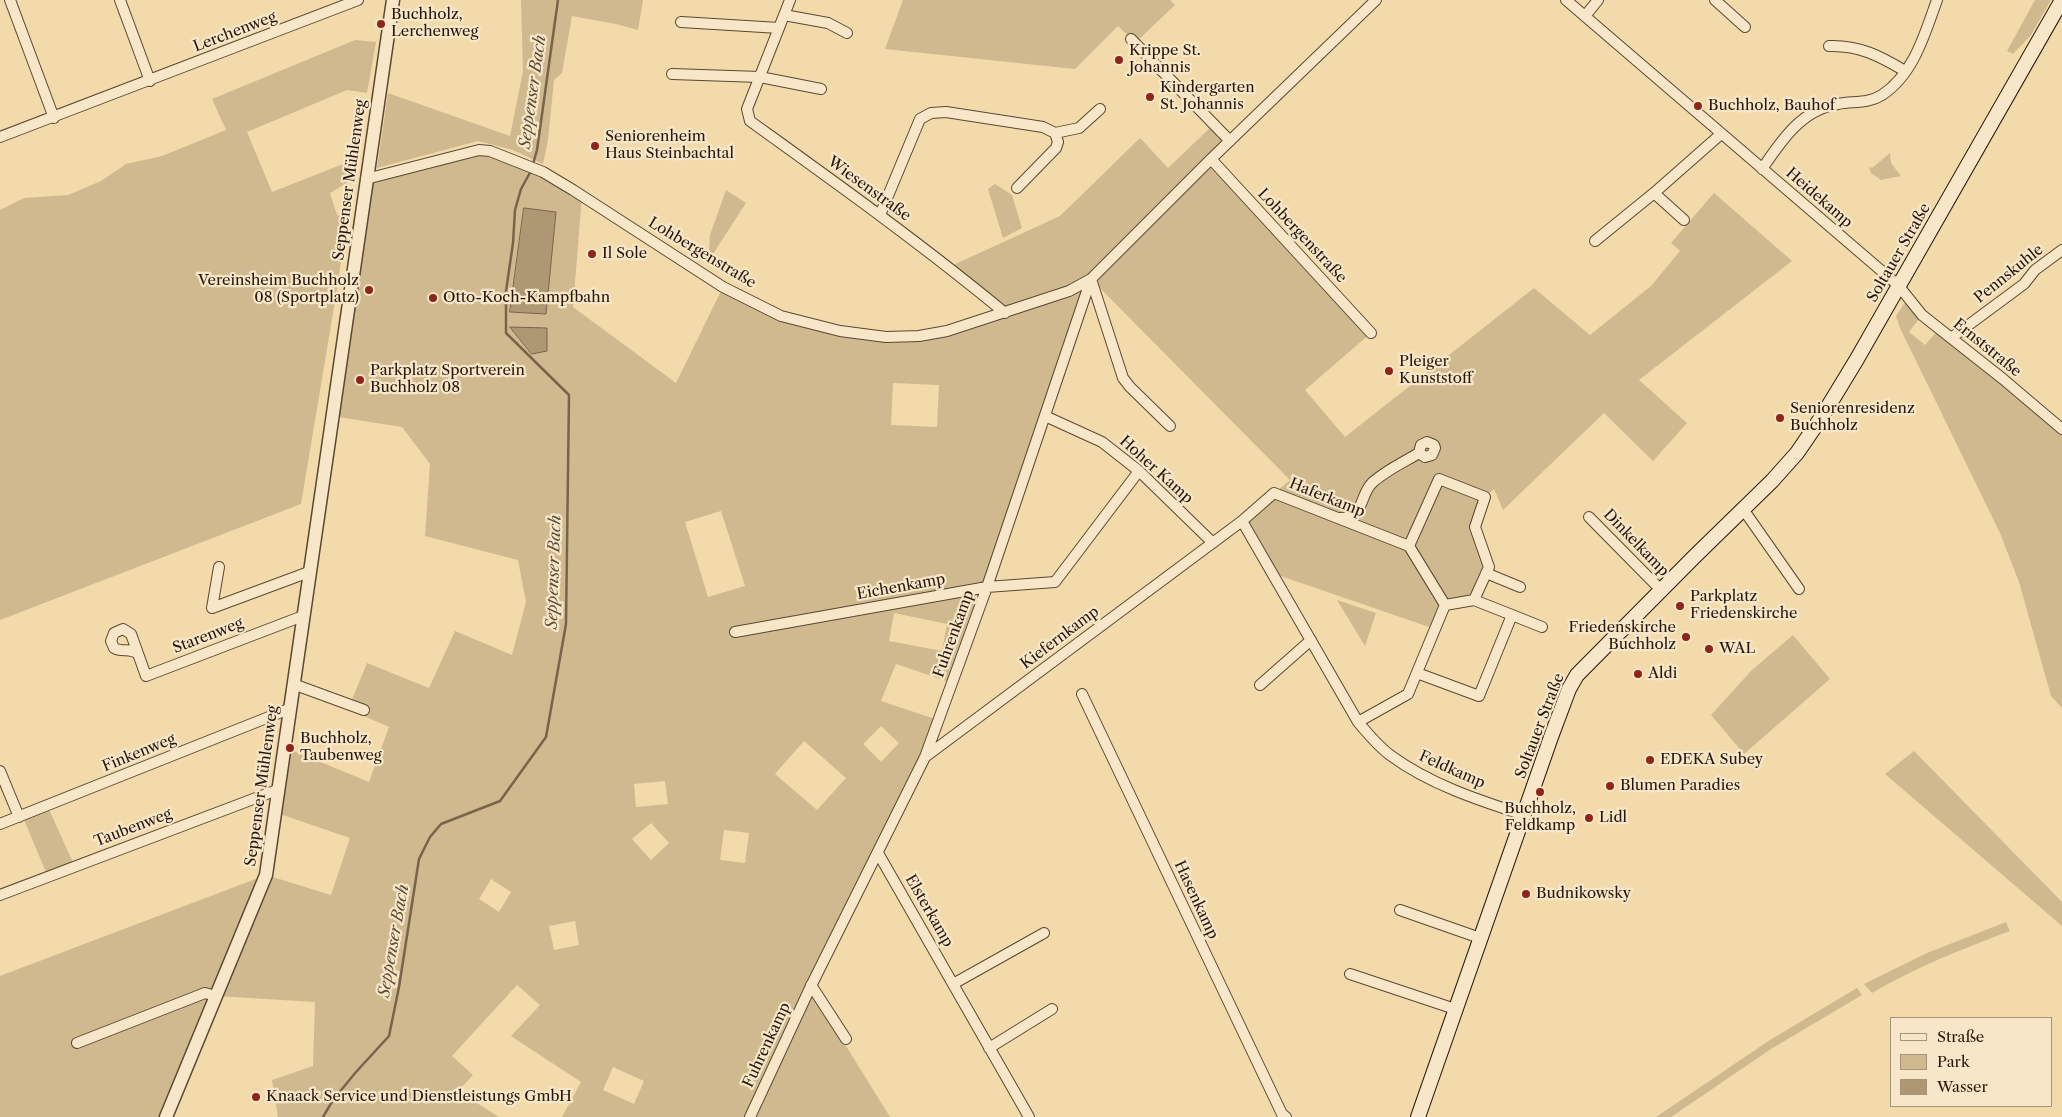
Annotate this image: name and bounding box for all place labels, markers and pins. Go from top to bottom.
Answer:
place label: Buchholz, Lerchenweg [391,6,478,41]
marker: Buchholz, Lerchenweg [375,18,387,30]
place label: Krippe St. Johannis [1129,42,1201,77]
marker: Krippe St. Johannis [1113,54,1125,66]
place label: Kindergarten St. Johannis [1160,79,1255,114]
marker: Kindergarten St. Johannis [1144,91,1156,103]
place label: Buchholz, Bauhof [1708,97,1835,115]
marker: Buchholz, Bauhof [1692,100,1704,112]
place label: Seniorenheim Haus Steinbachtal [605,128,734,163]
marker: Seniorenheim Haus Steinbachtal [589,140,601,152]
place label: Il Sole [602,245,647,263]
marker: Il Sole [586,248,598,260]
place label: Vereinsheim Buchholz 08 (Sportplatz) [198,272,359,307]
marker: Vereinsheim Buchholz 08 (Sportplatz) [363,284,375,296]
place label: Otto-Koch-Kampfbahn [443,289,610,307]
marker: Otto-Koch-Kampfbahn [427,292,439,304]
place label: Pleiger Kunststoff [1399,353,1472,388]
place label: Parkplatz Sportverein Buchholz 08 [370,362,525,397]
marker: Pleiger Kunststoff [1383,365,1395,377]
marker: Parkplatz Sportverein Buchholz 08 [354,374,366,386]
place label: Seniorenresidenz Buchholz [1790,400,1915,435]
marker: Seniorenresidenz Buchholz [1774,412,1786,424]
place label: Parkplatz Friedenskirche [1690,588,1797,623]
marker: Parkplatz Friedenskirche [1674,600,1686,612]
place label: Friedenskirche Buchholz [1569,619,1676,654]
marker: Friedenskirche Buchholz [1680,631,1692,643]
place label: WAL [1719,640,1755,658]
marker: WAL [1703,643,1715,655]
place label: Aldi [1648,665,1677,683]
marker: Aldi [1632,668,1644,680]
place label: Buchholz, Taubenweg [300,730,382,765]
marker: Buchholz, Taubenweg [284,742,296,754]
place label: EDEKA Subey [1660,751,1763,769]
marker: EDEKA Subey [1644,754,1656,766]
place label: Blumen Paradies [1620,777,1740,795]
marker: Blumen Paradies [1604,780,1616,792]
marker: Buchholz, Feldkamp [1534,786,1546,798]
place label: Buchholz, Feldkamp [1504,800,1576,835]
place label: Lidl [1599,809,1627,827]
marker: Lidl [1583,812,1595,824]
place label: Budnikowsky [1536,885,1631,903]
marker: Budnikowsky [1520,888,1532,900]
place label: Knaack Service und Dienstleistungs GmbH [266,1088,572,1106]
marker: Knaack Service und Dienstleistungs GmbH [250,1091,262,1103]

